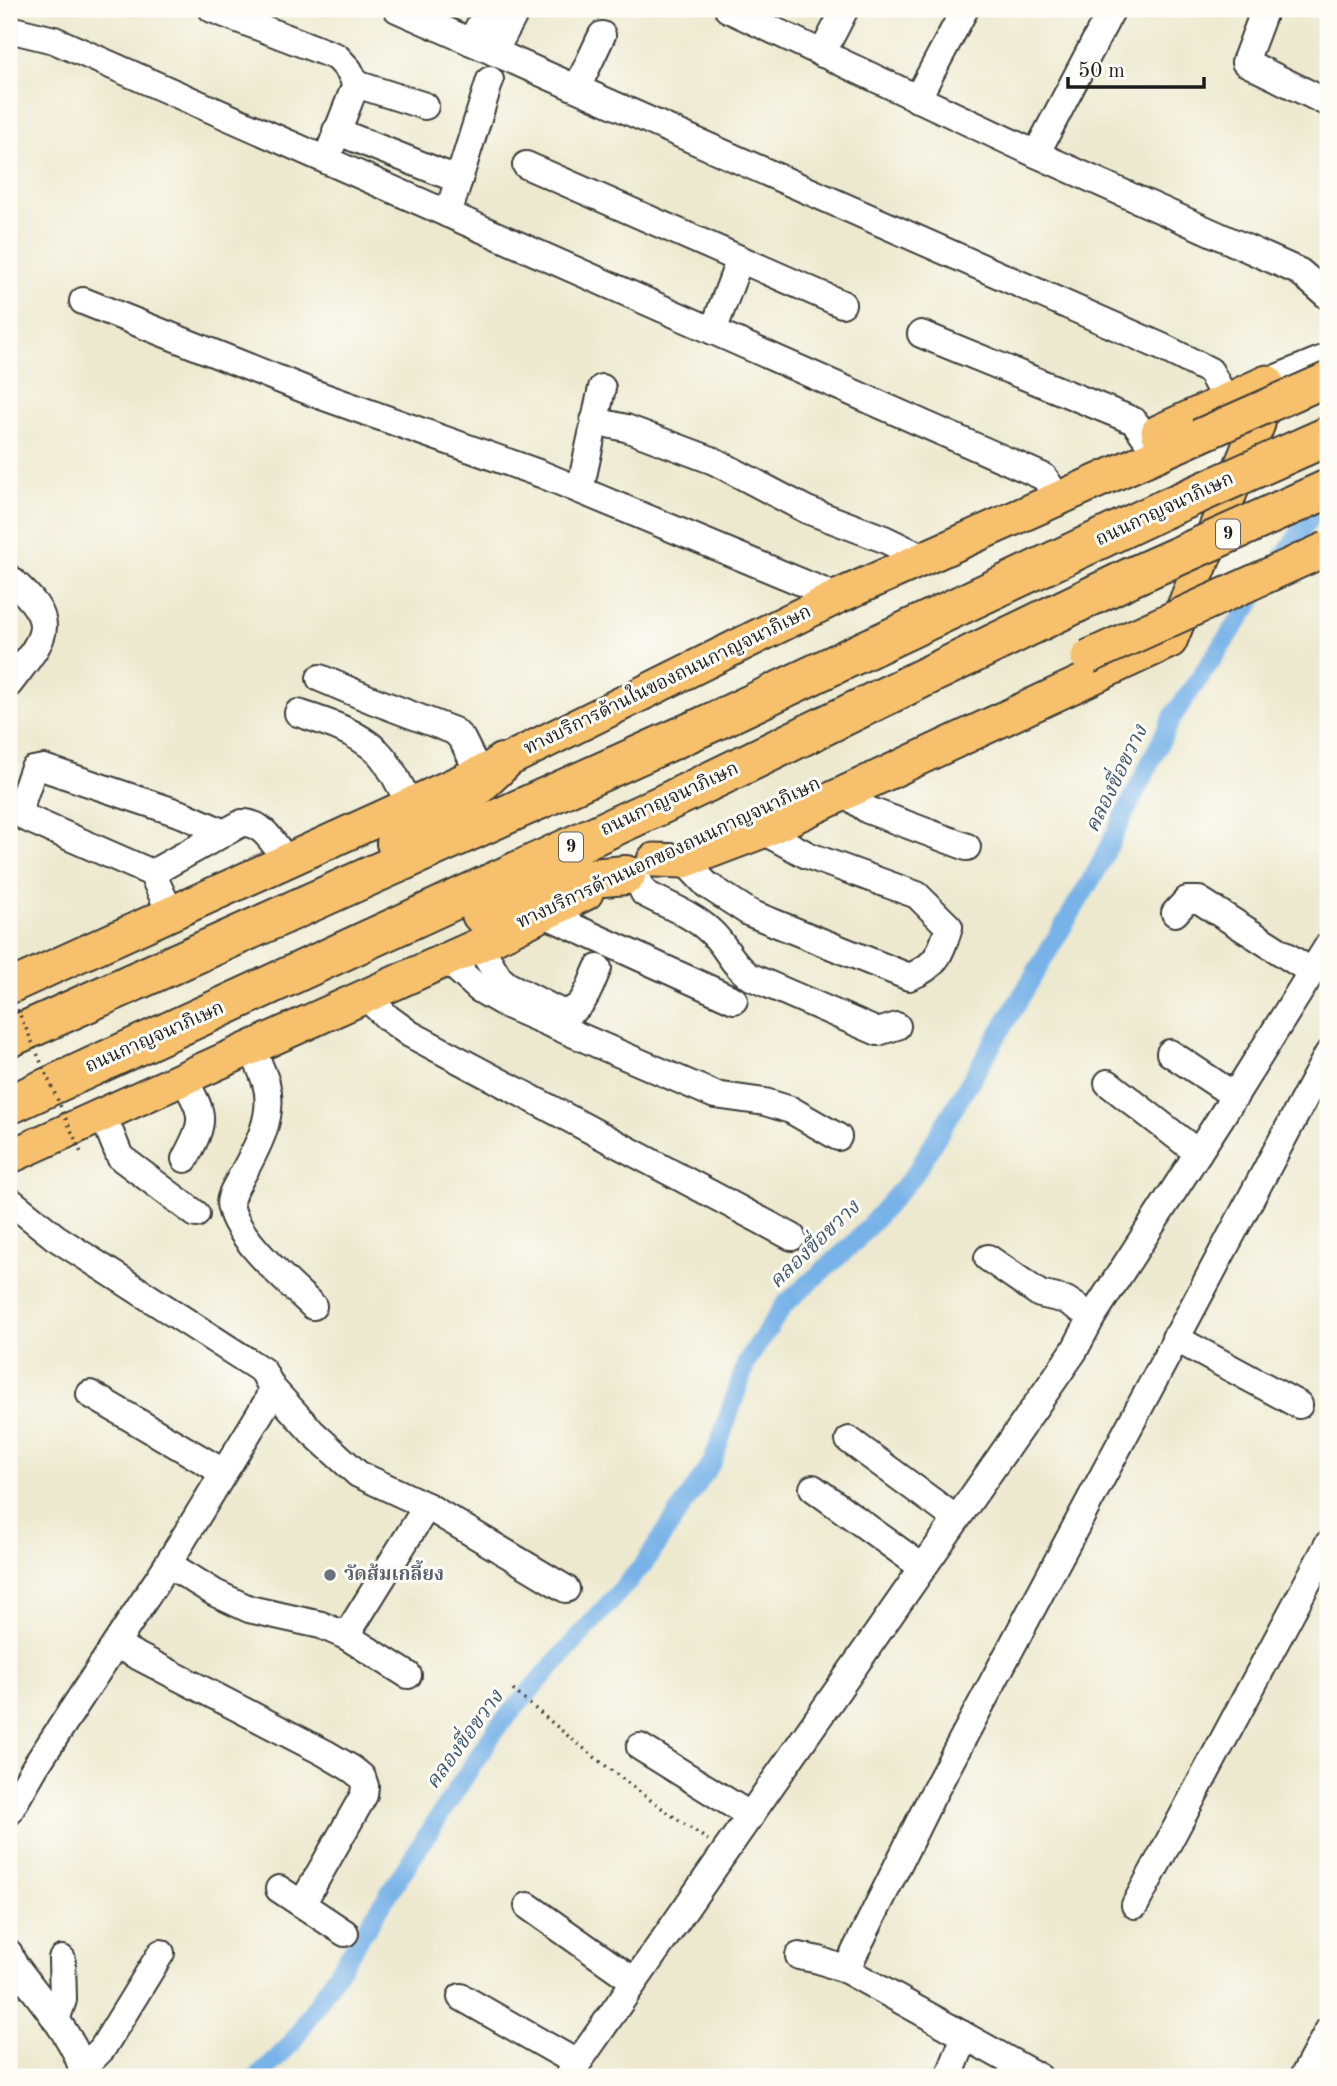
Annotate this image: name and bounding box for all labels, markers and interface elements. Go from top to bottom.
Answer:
scale bar [1068,46,1204,90]
text: 50 m [1078,61,1125,82]
street label: ถนนกาญจนาภิเษก [1093,469,1237,550]
road number: 9 [1216,520,1240,548]
street label: ทางบริการด้านในของถนนกาญจนาภิเษก [519,598,815,759]
water label: คลองขื่อขวาง [1076,718,1153,836]
street label: ถนนกาญจนาภิเษก [598,759,742,840]
street label: ทางบริการด้านนอกของถนนกาญจนาภิเษก [513,772,824,933]
road number: 9 [559,832,583,862]
street label: ถนนกาญจนาภิเษก [82,998,227,1077]
water label: คลองขื่อขวาง [761,1191,865,1293]
place label: วัดส้มเกลี้ยง [344,1559,444,1585]
marker: วัดส้มเกลี้ยง [322,1567,338,1583]
water label: คลองขื่อขวาง [417,1681,509,1793]

